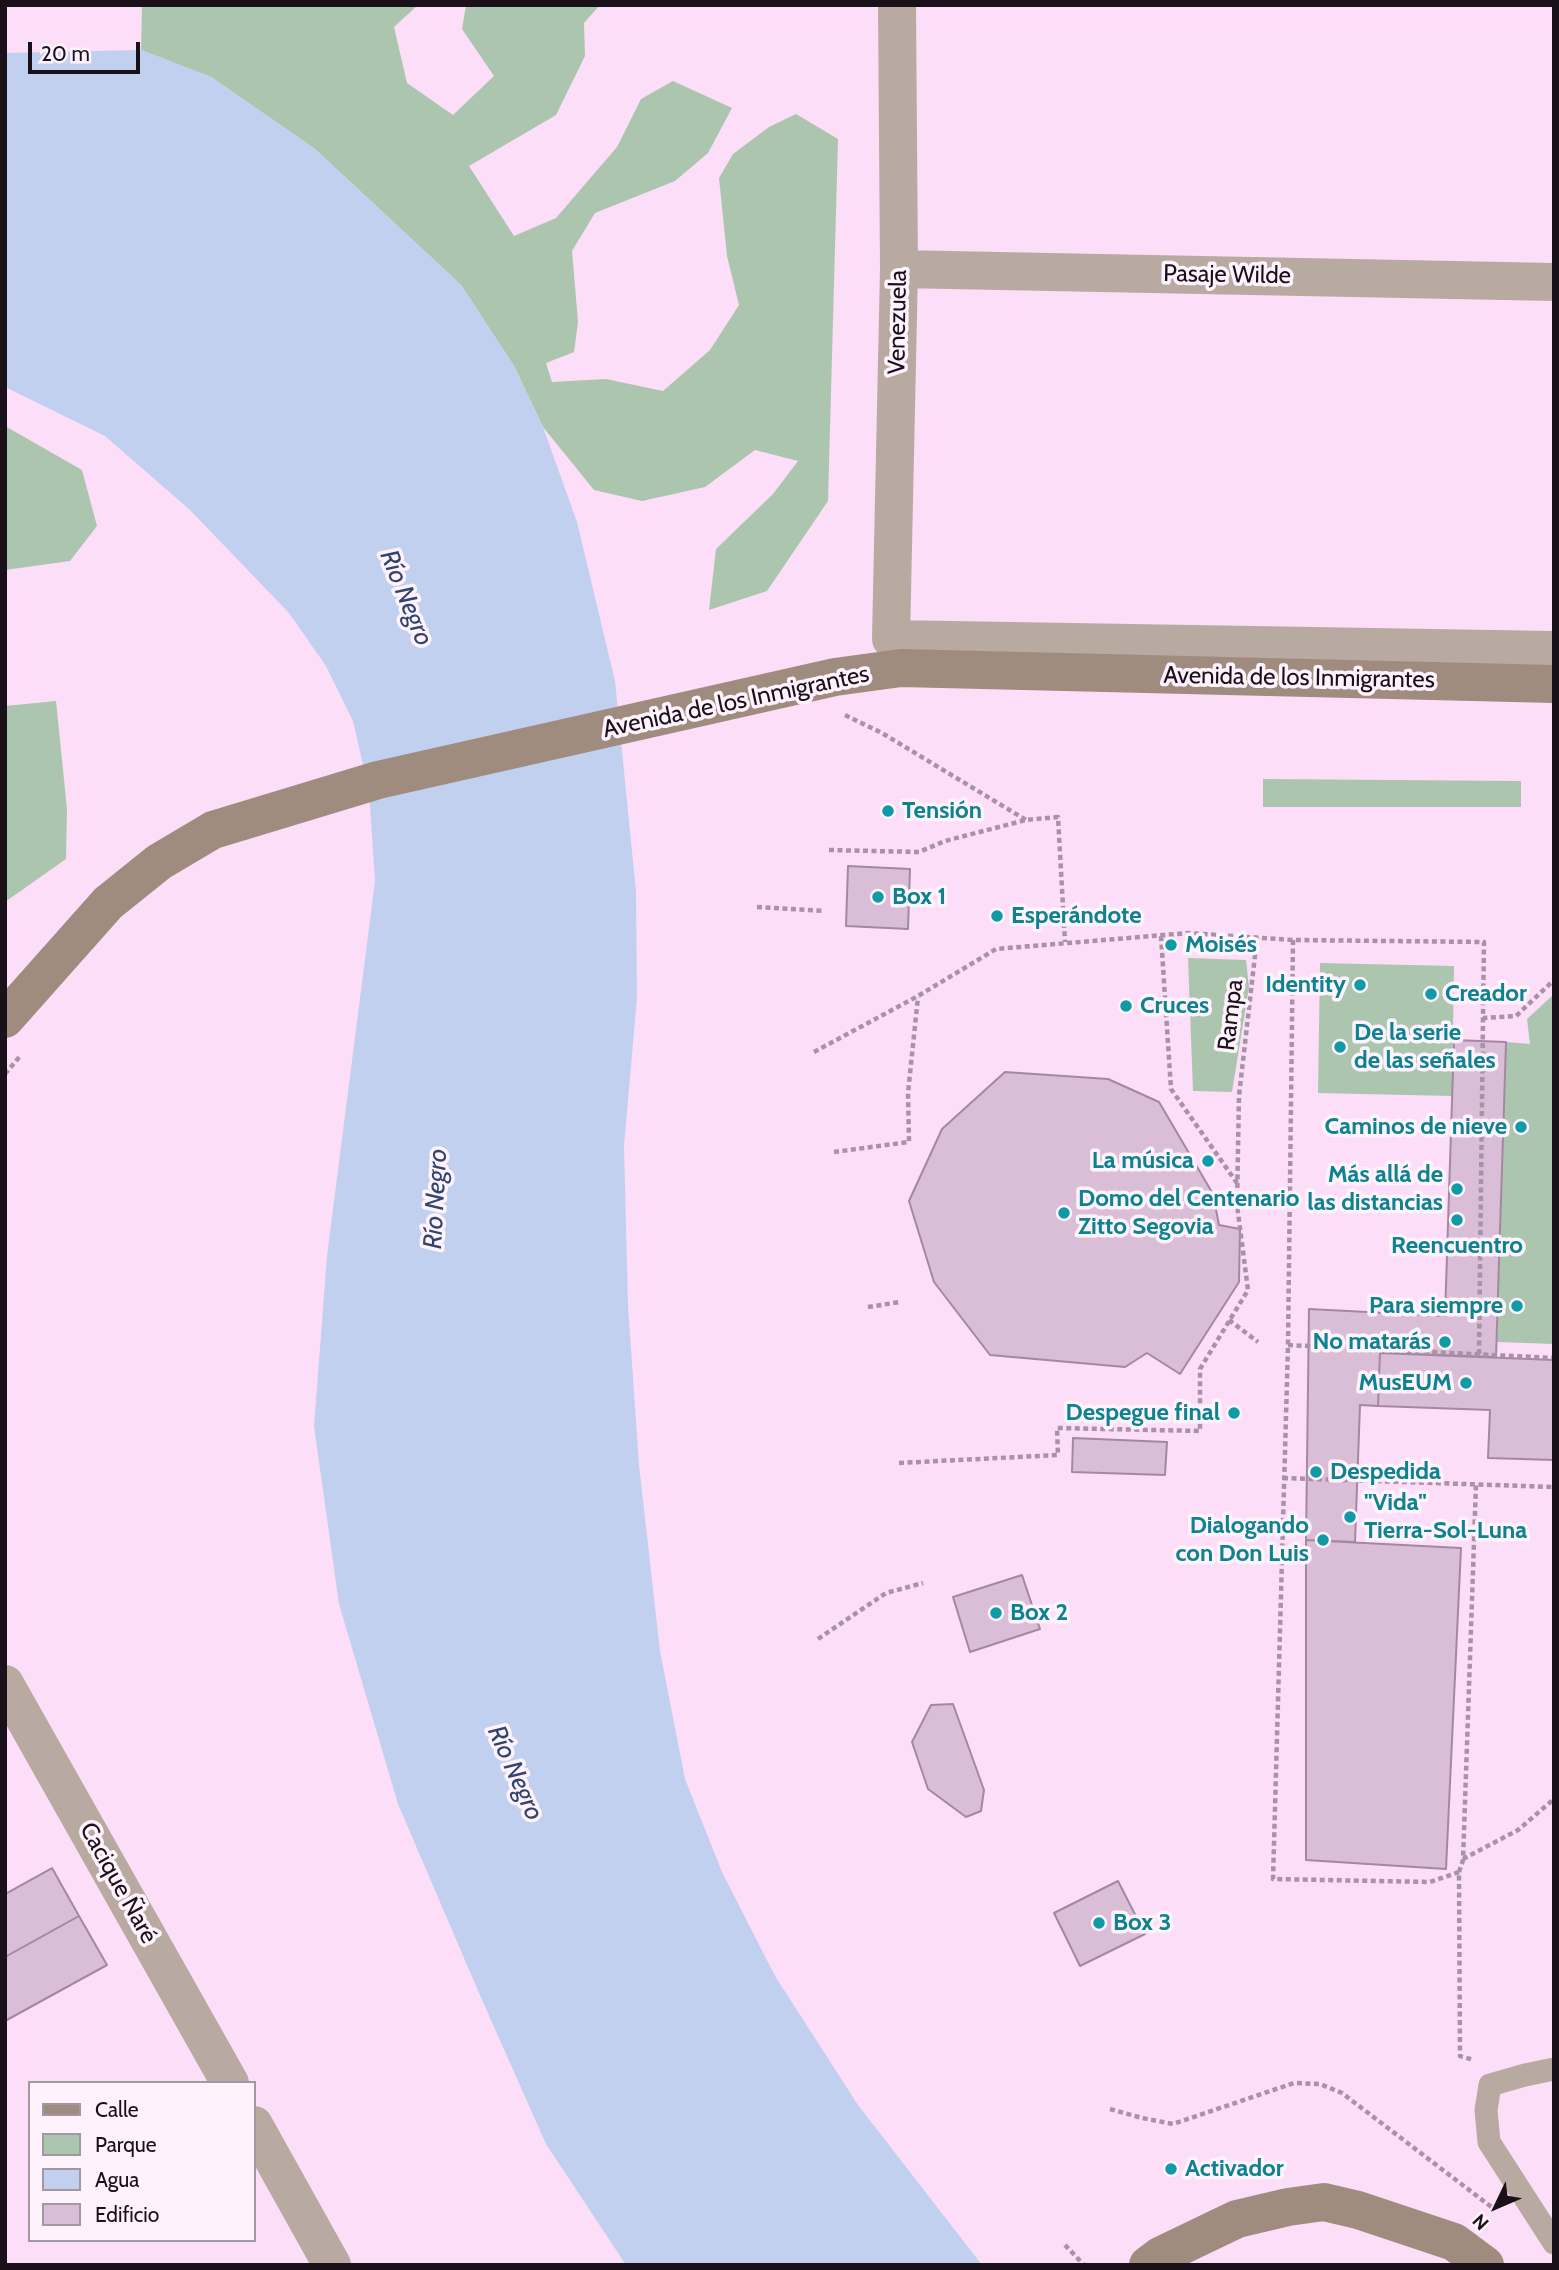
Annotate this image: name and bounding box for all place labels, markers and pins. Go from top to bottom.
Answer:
place label: Tensión [902,797,982,825]
marker: Tensión [880,803,896,819]
place label: Box 1 [892,883,946,911]
marker: Box 1 [870,889,886,905]
place label: Esperándote [1011,902,1142,930]
marker: Esperándote [989,908,1005,924]
place label: Moisés [1185,931,1257,959]
marker: Moisés [1163,937,1179,953]
place label: Identity [1265,971,1346,999]
marker: Identity [1352,977,1368,993]
place label: Creador [1445,980,1527,1008]
marker: Creador [1423,986,1439,1002]
place label: Cruces [1140,992,1209,1020]
marker: Cruces [1118,998,1134,1014]
place label: De la serie de las señales [1354,1019,1496,1075]
marker: De la serie de las señales [1332,1039,1348,1055]
place label: Caminos de nieve [1325,1113,1507,1141]
marker: Caminos de nieve [1513,1119,1529,1135]
place label: La música [1092,1147,1194,1175]
marker: La música [1200,1153,1216,1169]
place label: Más allá de las distancias [1307,1161,1443,1217]
marker: Más allá de las distancias [1449,1181,1465,1197]
place label: Domo del Centenario Zitto Segovia [1078,1185,1300,1241]
marker: Domo del Centenario Zitto Segovia [1056,1205,1072,1221]
marker: Reencuentro [1449,1212,1465,1228]
place label: Reencuentro [1391,1232,1523,1260]
place label: Para siempre [1369,1292,1503,1320]
marker: Para siempre [1509,1298,1525,1314]
place label: No matarás [1313,1328,1431,1356]
marker: No matarás [1437,1334,1453,1350]
place label: MusEUM [1359,1369,1452,1397]
marker: MusEUM [1458,1375,1474,1391]
place label: Despegue final [1066,1399,1220,1427]
marker: Despegue final [1226,1405,1242,1421]
place label: Despedida [1330,1458,1441,1486]
marker: Despedida [1308,1464,1324,1480]
place label: "Vida" Tierra-Sol-Luna [1364,1489,1527,1545]
marker: "Vida" Tierra-Sol-Luna [1342,1509,1358,1525]
place label: Dialogando con Don Luis [1175,1512,1309,1568]
marker: Dialogando con Don Luis [1315,1532,1331,1548]
place label: Box 2 [1010,1599,1068,1627]
marker: Box 2 [988,1605,1004,1621]
place label: Box 3 [1113,1909,1171,1937]
marker: Box 3 [1091,1915,1107,1931]
place label: Activador [1185,2155,1284,2183]
marker: Activador [1163,2161,1179,2177]

